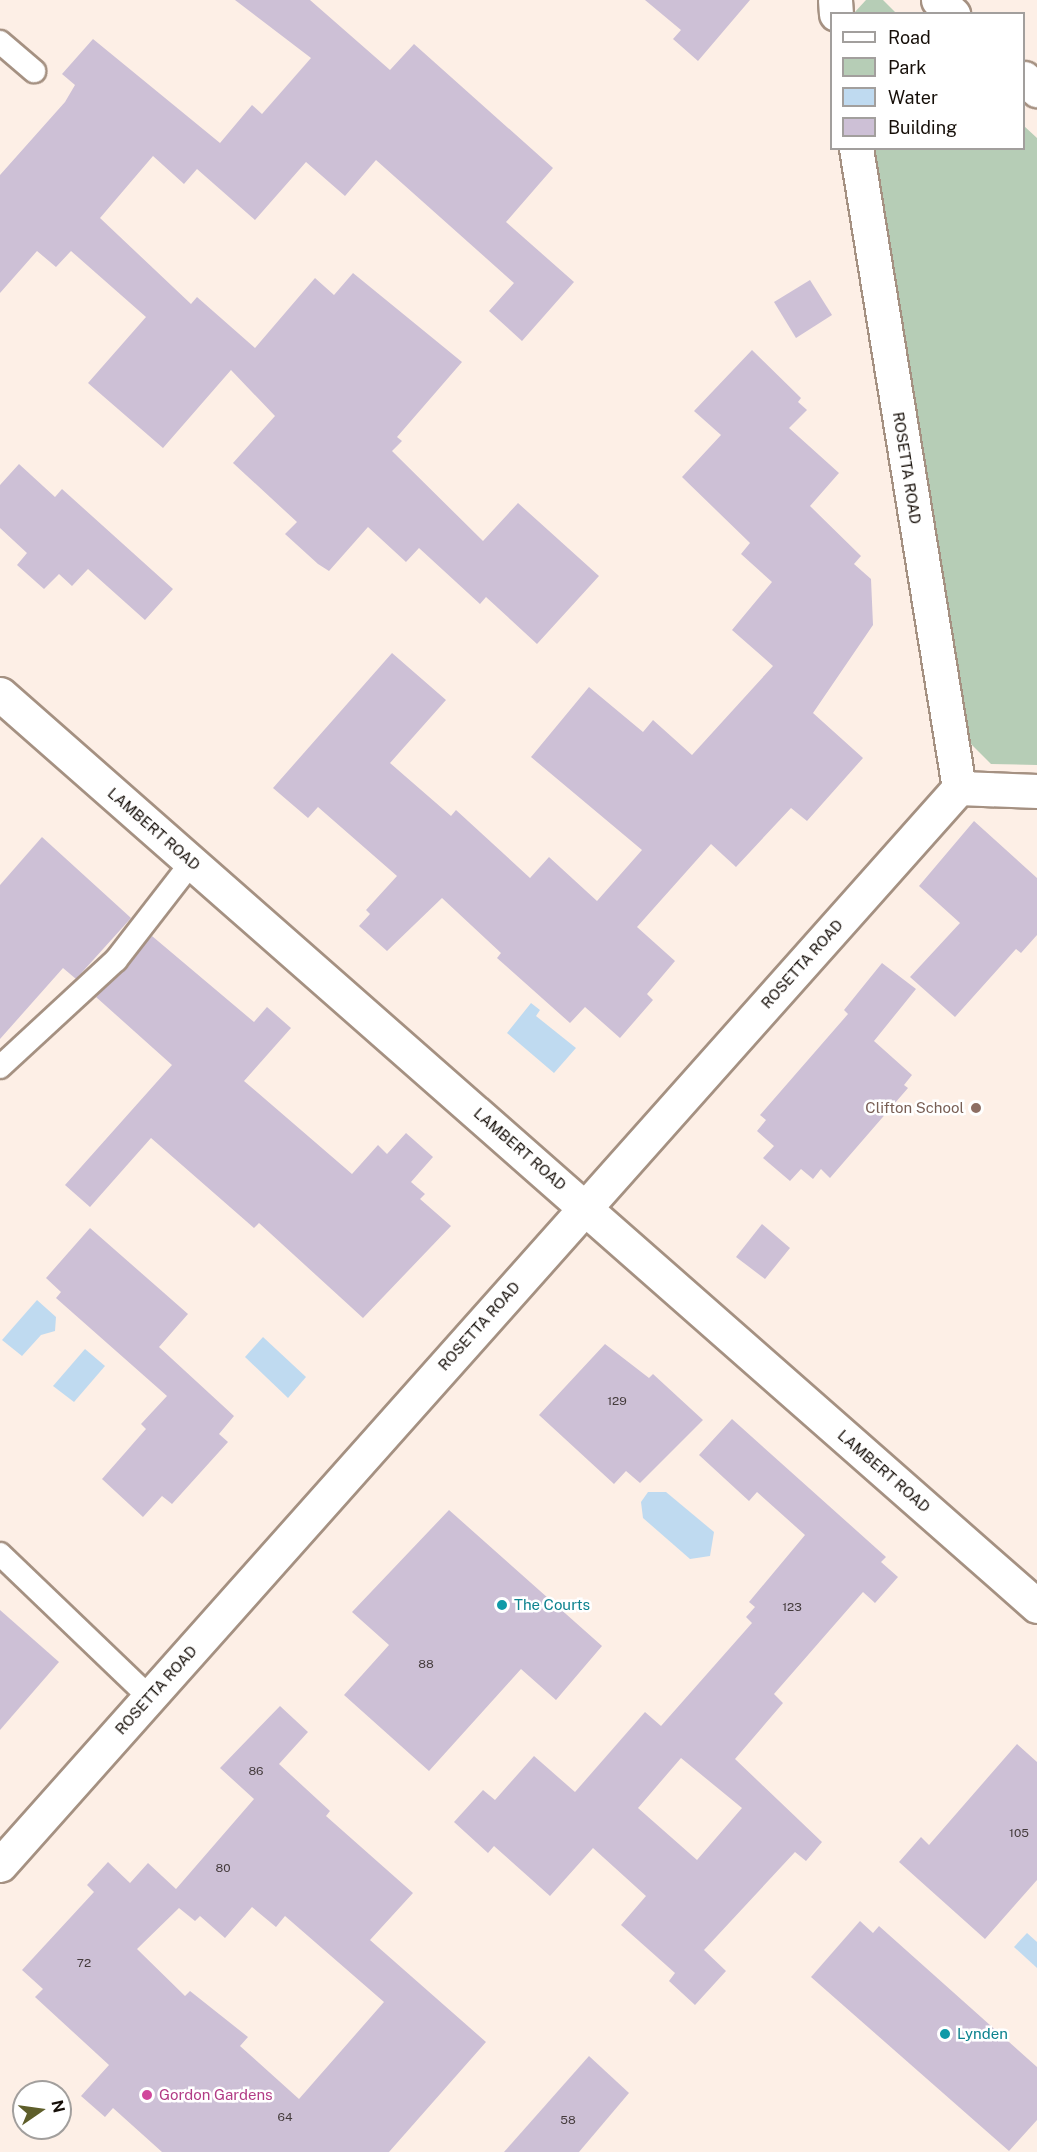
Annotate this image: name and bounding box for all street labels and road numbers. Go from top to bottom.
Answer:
street label: ROSETTA ROAD [889,411,925,525]
street label: LAMBERT ROAD [104,784,204,874]
street label: ROSETTA ROAD [757,916,847,1012]
street label: LAMBERT ROAD [470,1104,570,1194]
street label: ROSETTA ROAD [434,1278,524,1374]
street label: LAMBERT ROAD [834,1426,934,1516]
street label: ROSETTA ROAD [111,1642,201,1738]

